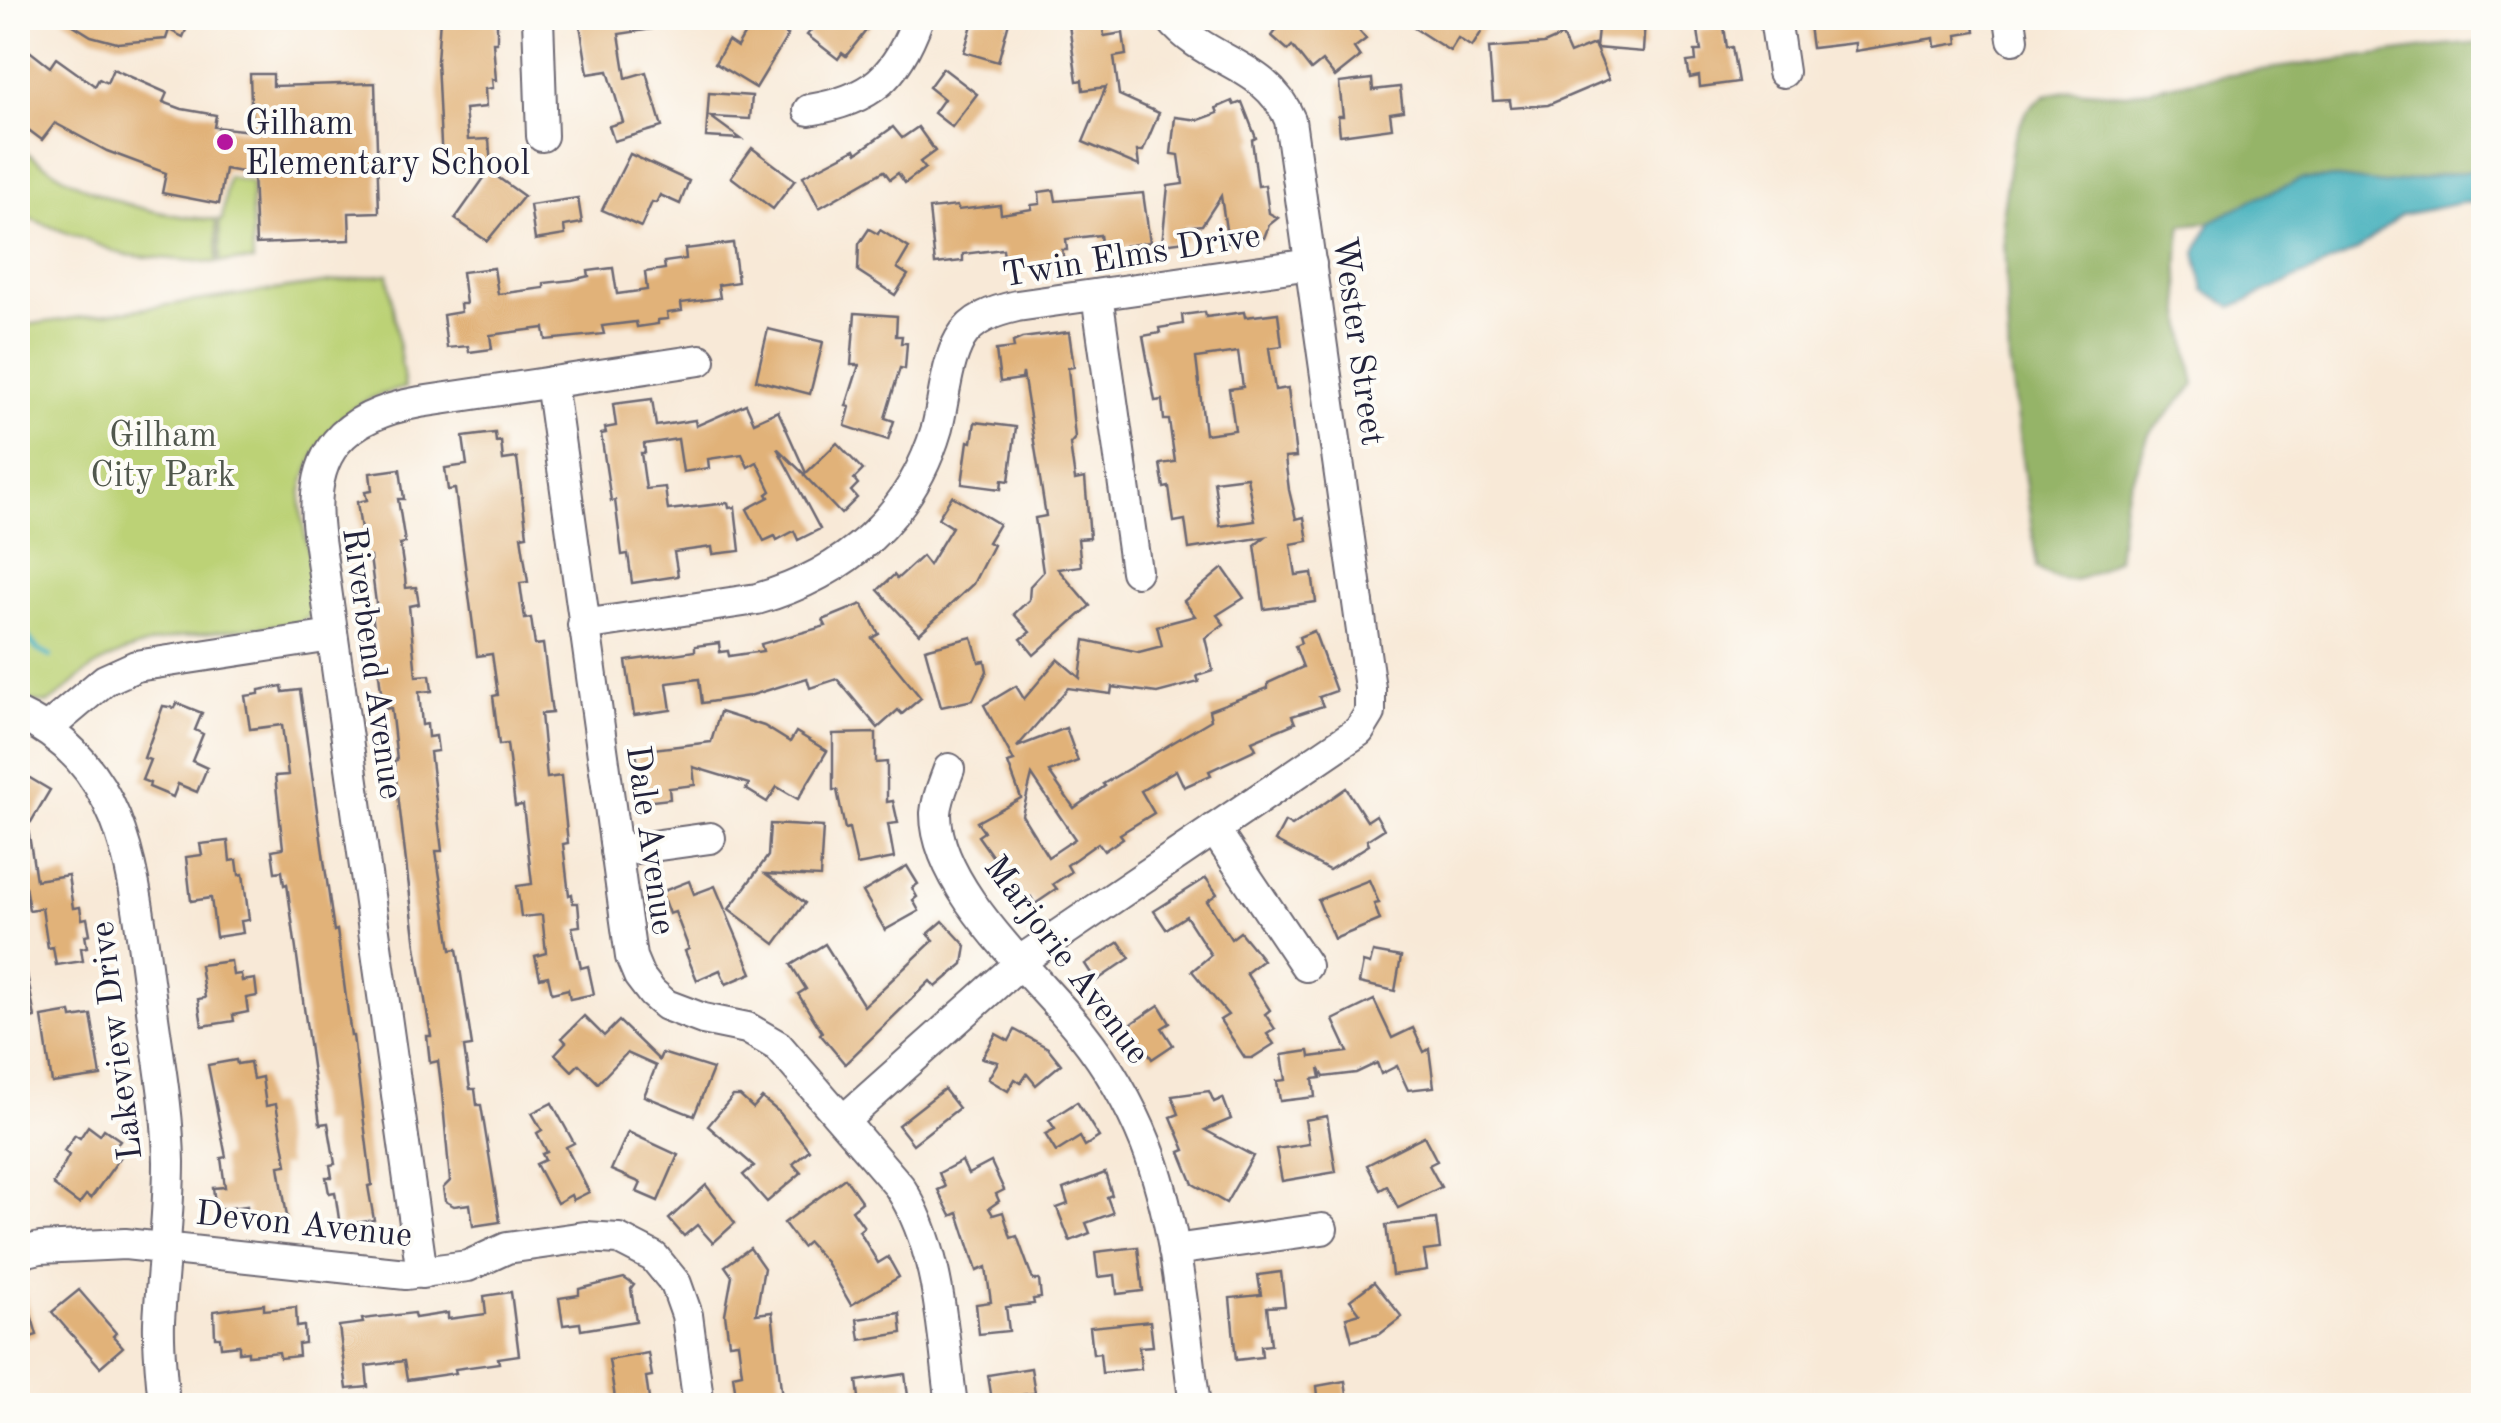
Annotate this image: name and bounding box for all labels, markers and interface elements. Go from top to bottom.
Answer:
place label: Gilham Elementary School [245,107,530,182]
marker: Gilham Elementary School [214,131,236,153]
street label: Twin Elms Drive [1000,219,1263,294]
street label: Wester Street [1326,235,1390,448]
park label: Gilham City Park [90,419,236,494]
street label: Riverbend Avenue [335,525,408,801]
street label: Dale Avenue [619,743,680,937]
street label: Marjorie Avenue [977,850,1155,1071]
street label: Lakeview Drive [85,919,149,1162]
street label: Devon Avenue [194,1197,414,1254]

